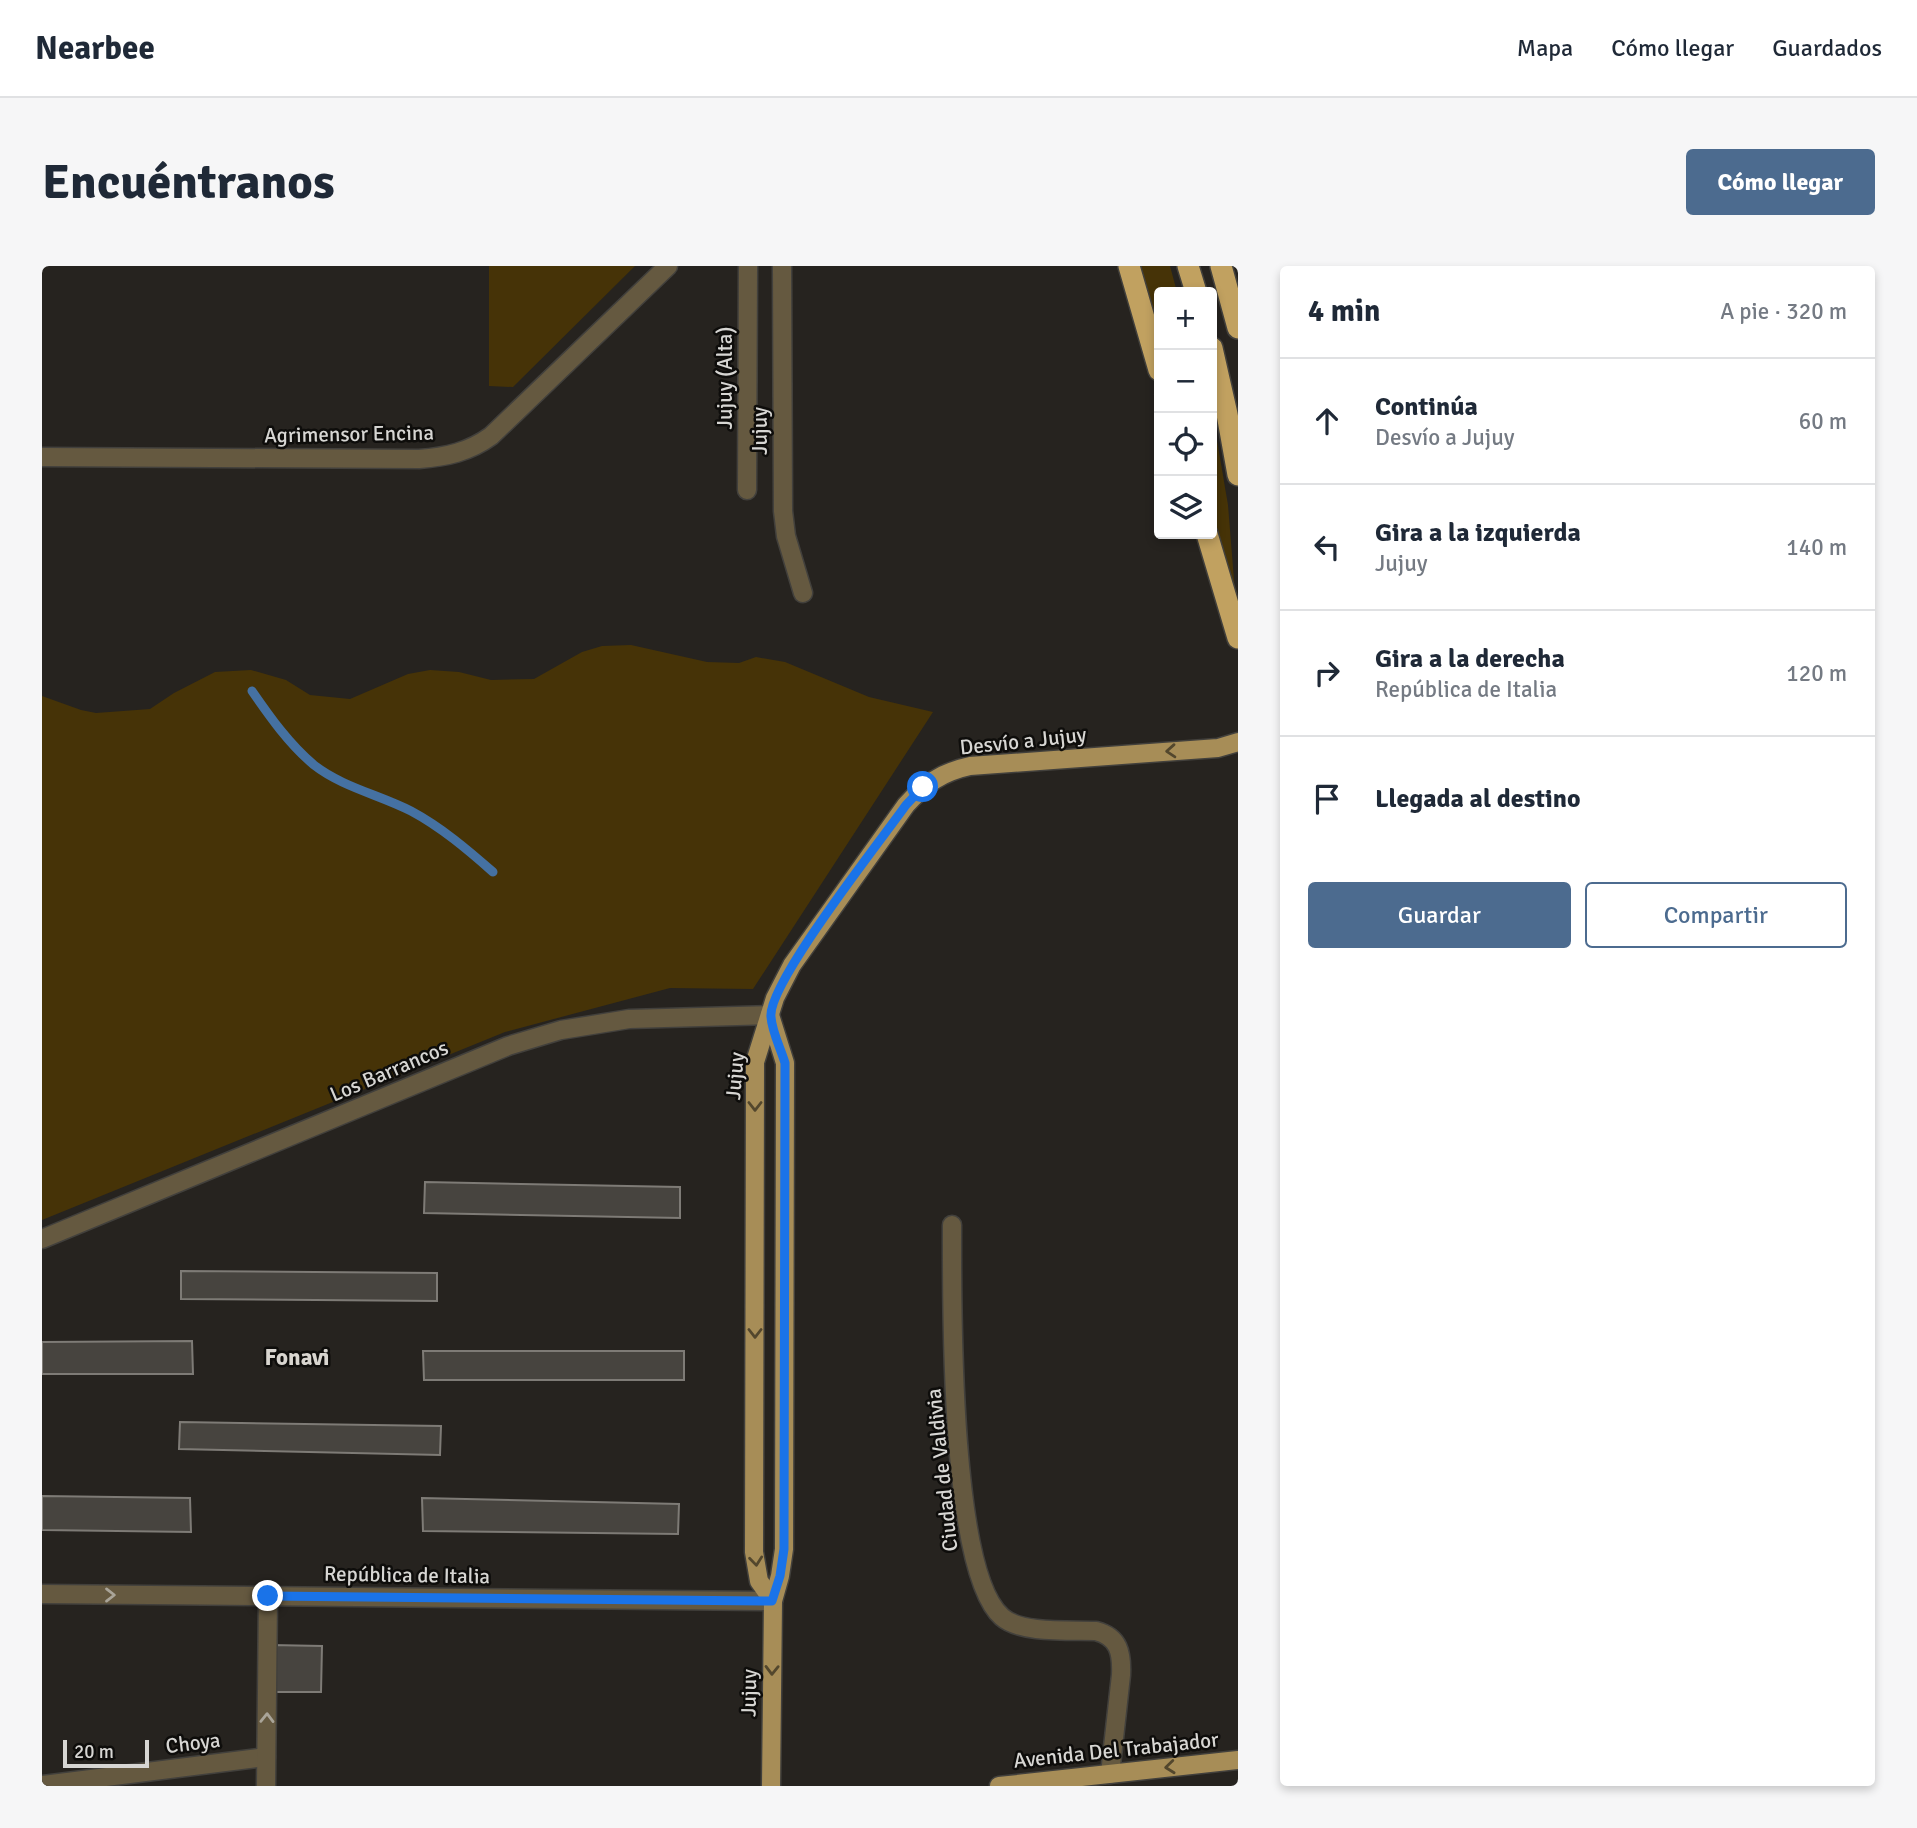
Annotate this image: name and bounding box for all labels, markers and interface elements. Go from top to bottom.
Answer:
text: Nearbee [35,28,155,69]
text: Mapa [1517,33,1573,63]
text: Cómo llegar [1611,33,1734,63]
text: Guardados [1772,33,1882,63]
button: Cómo llegar [1686,149,1875,215]
text: Encuéntranos [42,152,335,212]
map controls [1154,287,1217,539]
button: + [1154,287,1217,350]
text: 4 min [1308,293,1380,330]
text: A pie · 320 m [1720,297,1847,326]
street label: Jujuy (Alta) [712,327,738,429]
button: − [1154,350,1217,413]
text: Continúa [1375,391,1478,423]
icon: ahead [1308,402,1346,440]
street label: Jujuy [747,407,773,455]
text: 60 m [1799,407,1847,436]
button: locate [1154,413,1217,476]
street label: Agrimensor Encina [264,420,434,448]
text: Desvío a Jujuy [1375,423,1515,452]
button: layers [1154,476,1217,539]
text: Gira a la izquierda [1375,517,1581,549]
icon: left [1308,528,1346,566]
text: 140 m [1786,533,1847,562]
text: Jujuy [1375,549,1428,578]
text: Gira a la derecha [1375,643,1565,675]
icon: right [1308,654,1346,692]
text: 120 m [1786,659,1847,688]
text: República de Italia [1375,675,1557,704]
street label: Desvío a Jujuy [958,721,1088,761]
one-way arrow [1165,743,1176,758]
route start [907,771,938,802]
icon: arrive [1308,780,1346,818]
text: Llegada al destino [1375,783,1581,815]
button: Guardar [1308,882,1571,948]
button: Compartir [1585,882,1847,948]
street label: Los Barrancos [326,1034,452,1108]
street label: Jujuy [720,1051,750,1101]
one-way arrow [747,1101,763,1111]
one-way arrow [747,1328,763,1339]
district label: Fonavi [265,1343,329,1372]
street label: Ciudad de Valdivia [921,1387,963,1553]
one-way arrow [748,1555,763,1566]
street label: República de Italia [324,1561,490,1589]
route end [252,1580,283,1611]
one-way arrow [105,1587,116,1603]
one-way arrow [764,1665,780,1675]
street label: Jujuy [736,1669,762,1717]
one-way arrow [259,1712,274,1723]
street label: Avenida Del Trabajador [1012,1726,1220,1774]
street label: Choya [164,1727,222,1759]
scale bar [63,1737,149,1769]
text: 20 m [74,1740,114,1764]
one-way arrow [1164,1760,1176,1775]

